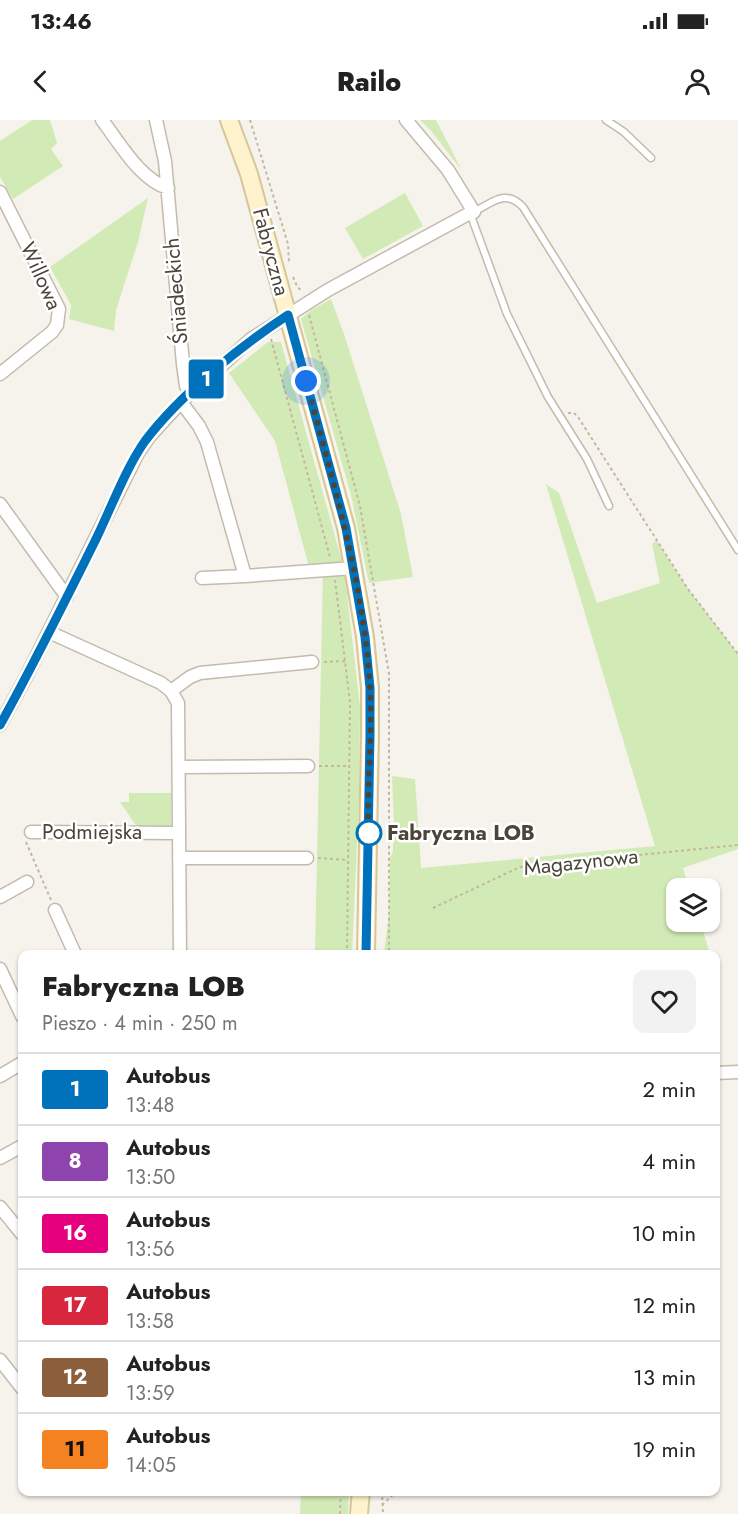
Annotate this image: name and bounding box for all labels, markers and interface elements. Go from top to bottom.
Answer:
text: 13:46 [30,5,92,37]
text: Railo [337,62,401,101]
icon: back [24,65,57,98]
icon: person [681,65,714,98]
street label: Fabryczna [245,205,297,299]
street label: Willowa [13,237,69,315]
street label: Śniadeckich [156,237,196,345]
line badge: 1 [186,360,226,398]
text: 1 [201,364,211,394]
your location [291,366,321,396]
street label: Podmiejska [42,817,142,847]
place label: Fabryczna LOB [387,818,535,848]
marker: Fabryczna LOB [356,820,382,846]
street label: Magazynowa [522,841,640,883]
map controls [666,878,720,932]
button: layers [666,878,720,932]
text: Fabryczna LOB [42,966,245,1007]
button: heart [633,970,696,1033]
text: Pieszo · 4 min · 250 m [42,1009,238,1038]
text: Autobus [126,1059,211,1091]
text: 2 min [642,1073,696,1105]
text: 1 [70,1074,80,1104]
text: 13:48 [126,1091,175,1120]
text: Autobus [126,1131,211,1163]
text: 4 min [642,1145,696,1177]
text: 8 [68,1146,82,1176]
text: 13:50 [126,1163,175,1192]
text: Autobus [126,1203,211,1235]
text: 10 min [632,1217,696,1249]
text: 16 [63,1218,87,1248]
text: 13:56 [126,1235,175,1264]
text: Autobus [126,1275,211,1307]
text: 12 min [633,1289,696,1321]
text: 17 [63,1290,87,1320]
text: 13:58 [126,1307,174,1336]
text: Autobus [126,1347,211,1379]
text: 13 min [633,1361,696,1393]
text: 12 [63,1362,87,1392]
text: 13:59 [126,1379,175,1408]
text: Autobus [126,1419,211,1451]
text: 19 min [632,1433,696,1465]
text: 11 [64,1434,86,1464]
text: 14:05 [126,1451,176,1480]

